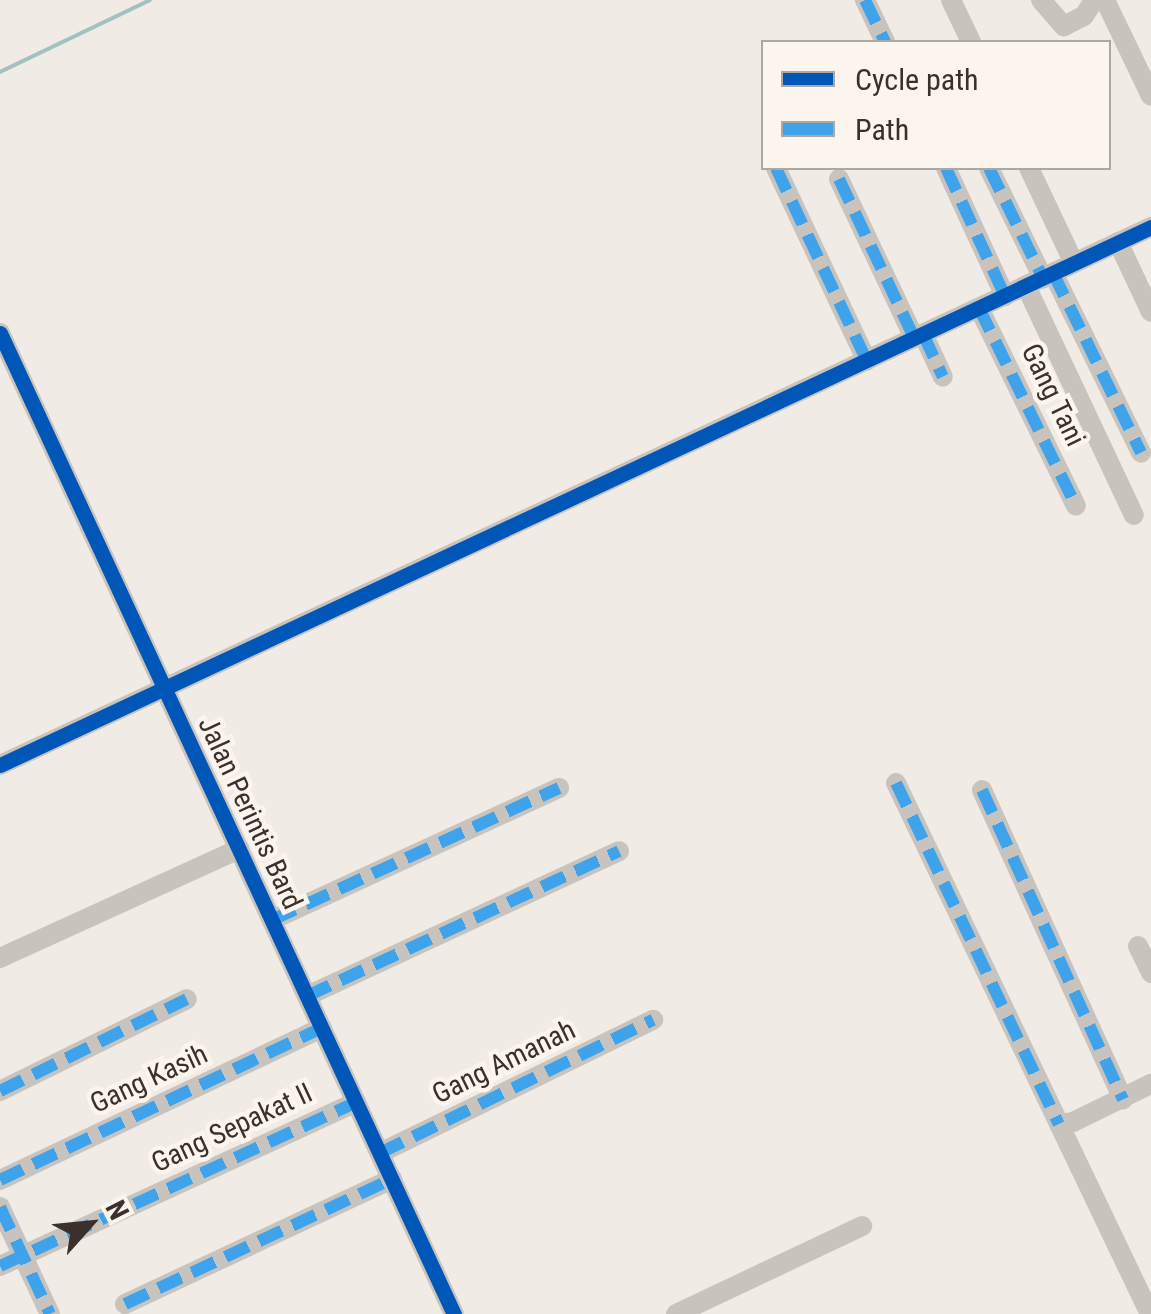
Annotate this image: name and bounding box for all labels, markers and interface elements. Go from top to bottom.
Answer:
legend [761,40,1111,170]
text: Cycle path [855,62,979,97]
text: Path [855,112,909,147]
street label: Gang Tani [1014,338,1092,452]
street label: Jalan Perintis Bard [191,711,309,915]
street label: Gang Amanah [427,1013,581,1111]
street label: Gang Kasih [85,1037,213,1121]
street label: Gang Sepakat II [146,1076,318,1180]
north arrow [40,1174,140,1274]
text: N [99,1195,136,1225]

